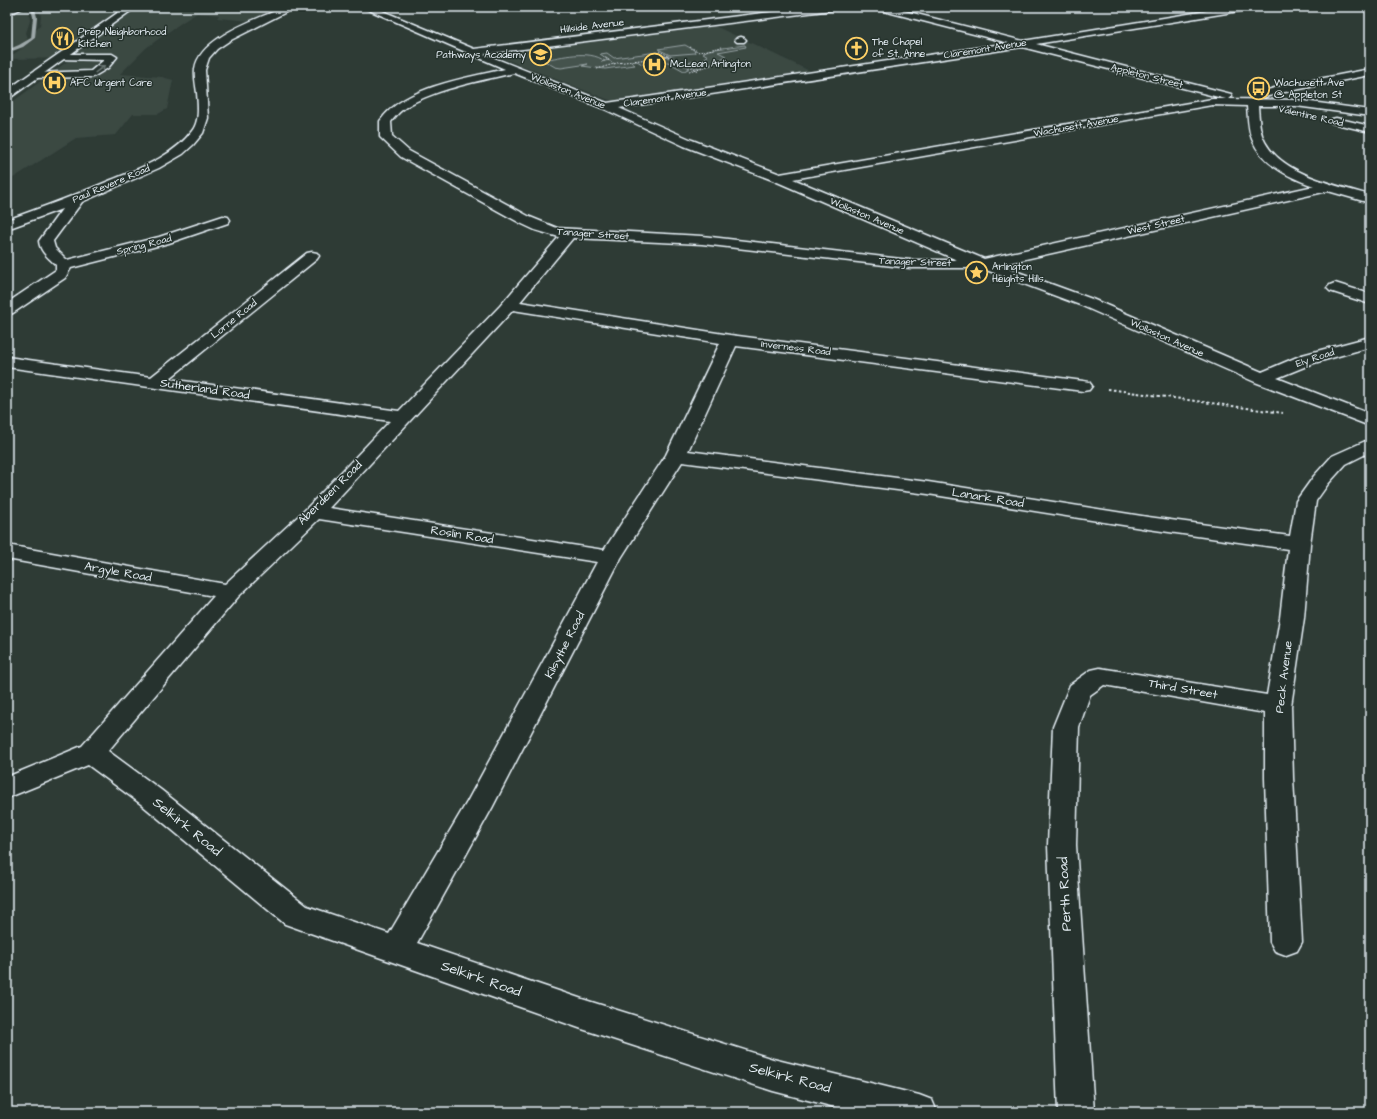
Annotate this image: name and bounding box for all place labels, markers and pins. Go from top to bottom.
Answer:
restaurant icon: Prep Neighborhood Kitchen [50,25,76,51]
place label: Prep Neighborhood Kitchen [78,25,166,51]
church icon: The Chapel of St. Anne [843,35,869,61]
place label: The Chapel of St. Anne [872,35,926,61]
school or university icon: Pathways Academy [528,42,554,68]
place label: Pathways Academy [436,48,527,63]
hospital icon: McLean Arlington [642,51,668,77]
place label: McLean Arlington [670,57,751,72]
hospital icon: AFC Urgent Care [42,70,68,96]
place label: AFC Urgent Care [70,76,153,91]
bus stop icon: Wachusett Ave @ Appleton St [1245,76,1271,102]
place label: Wachusett Ave @ Appleton St [1274,76,1345,102]
place icon: Arlington Heights Hills [963,260,989,286]
place label: Arlington Heights Hills [992,260,1044,287]

